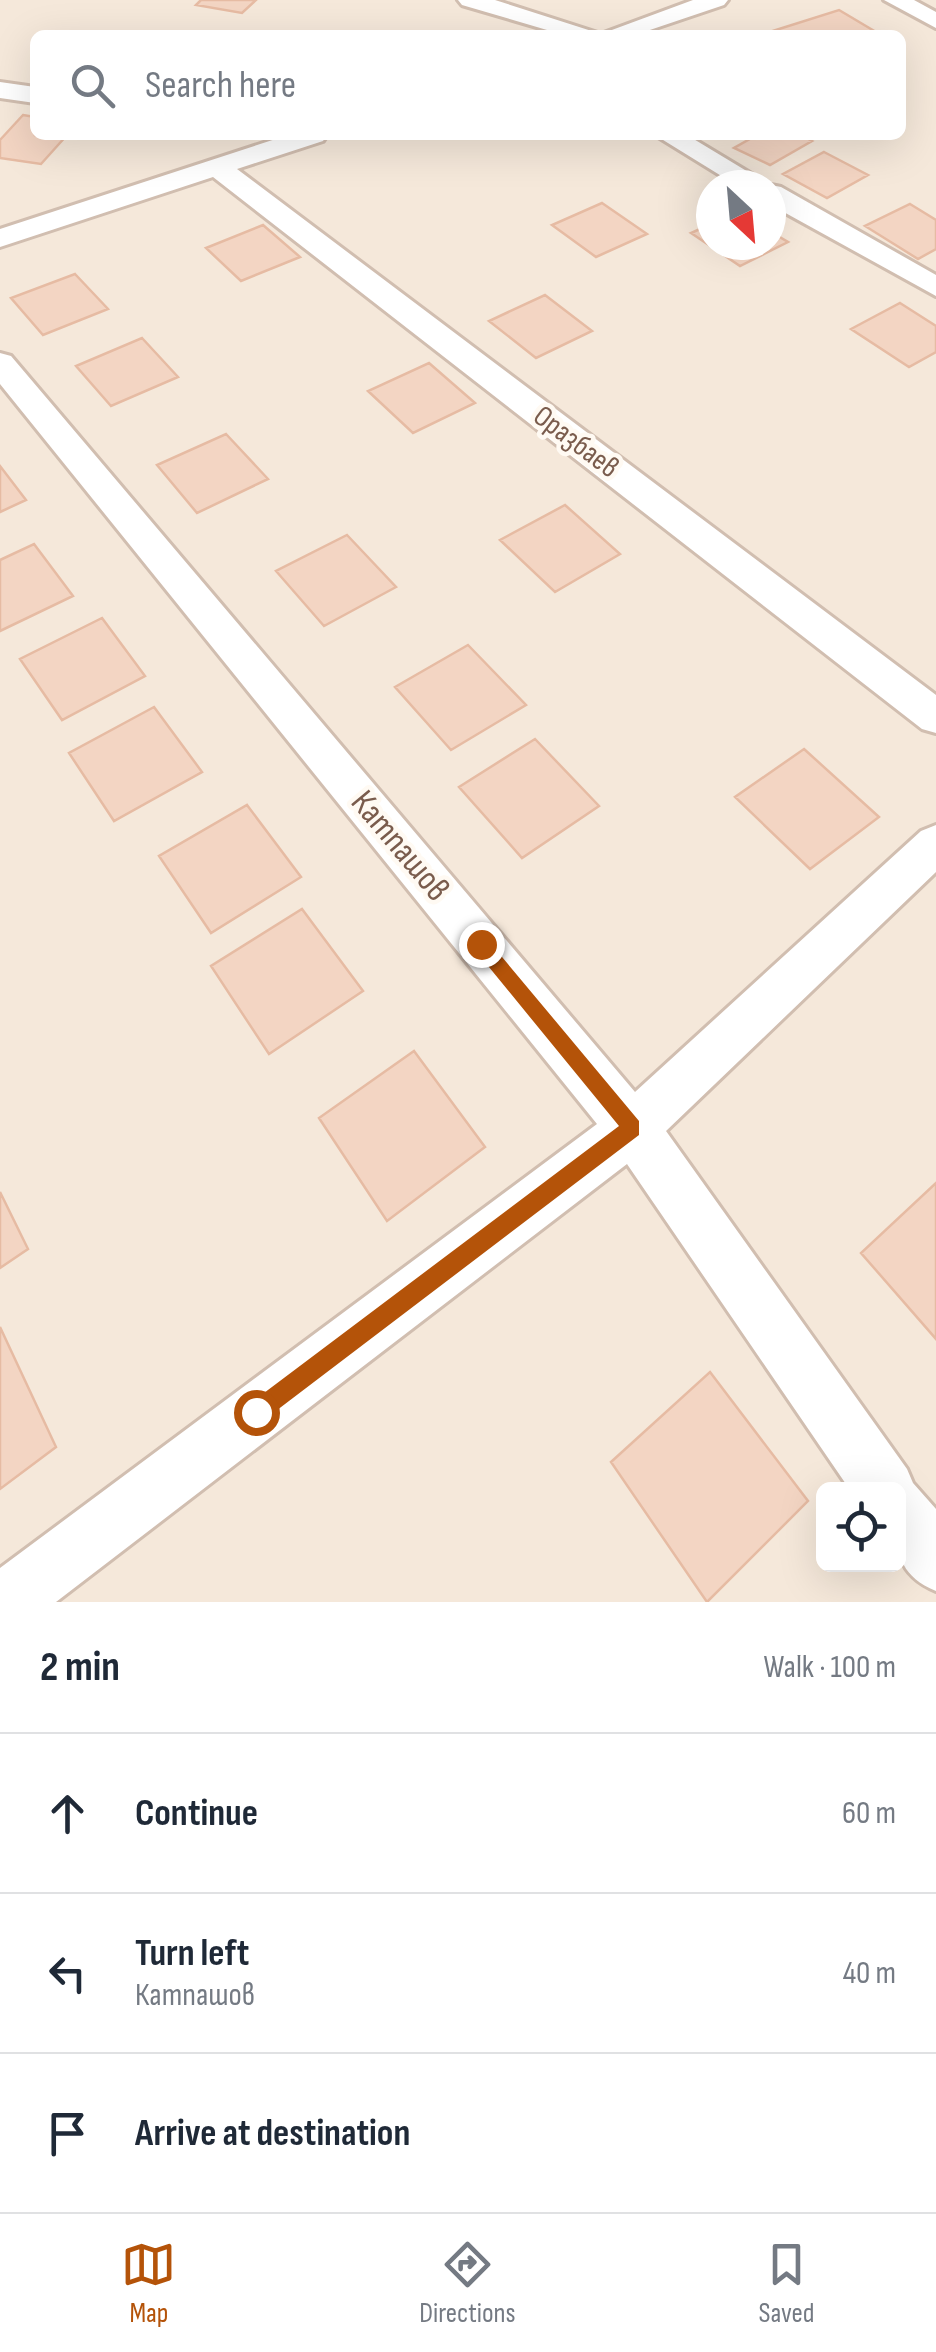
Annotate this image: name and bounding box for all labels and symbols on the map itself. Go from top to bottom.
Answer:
north arrow [696,170,786,260]
street label: Оразбаев [526,398,626,486]
street label: Катпашов [341,782,459,910]
route end [459,922,505,968]
route start [234,1390,280,1436]

